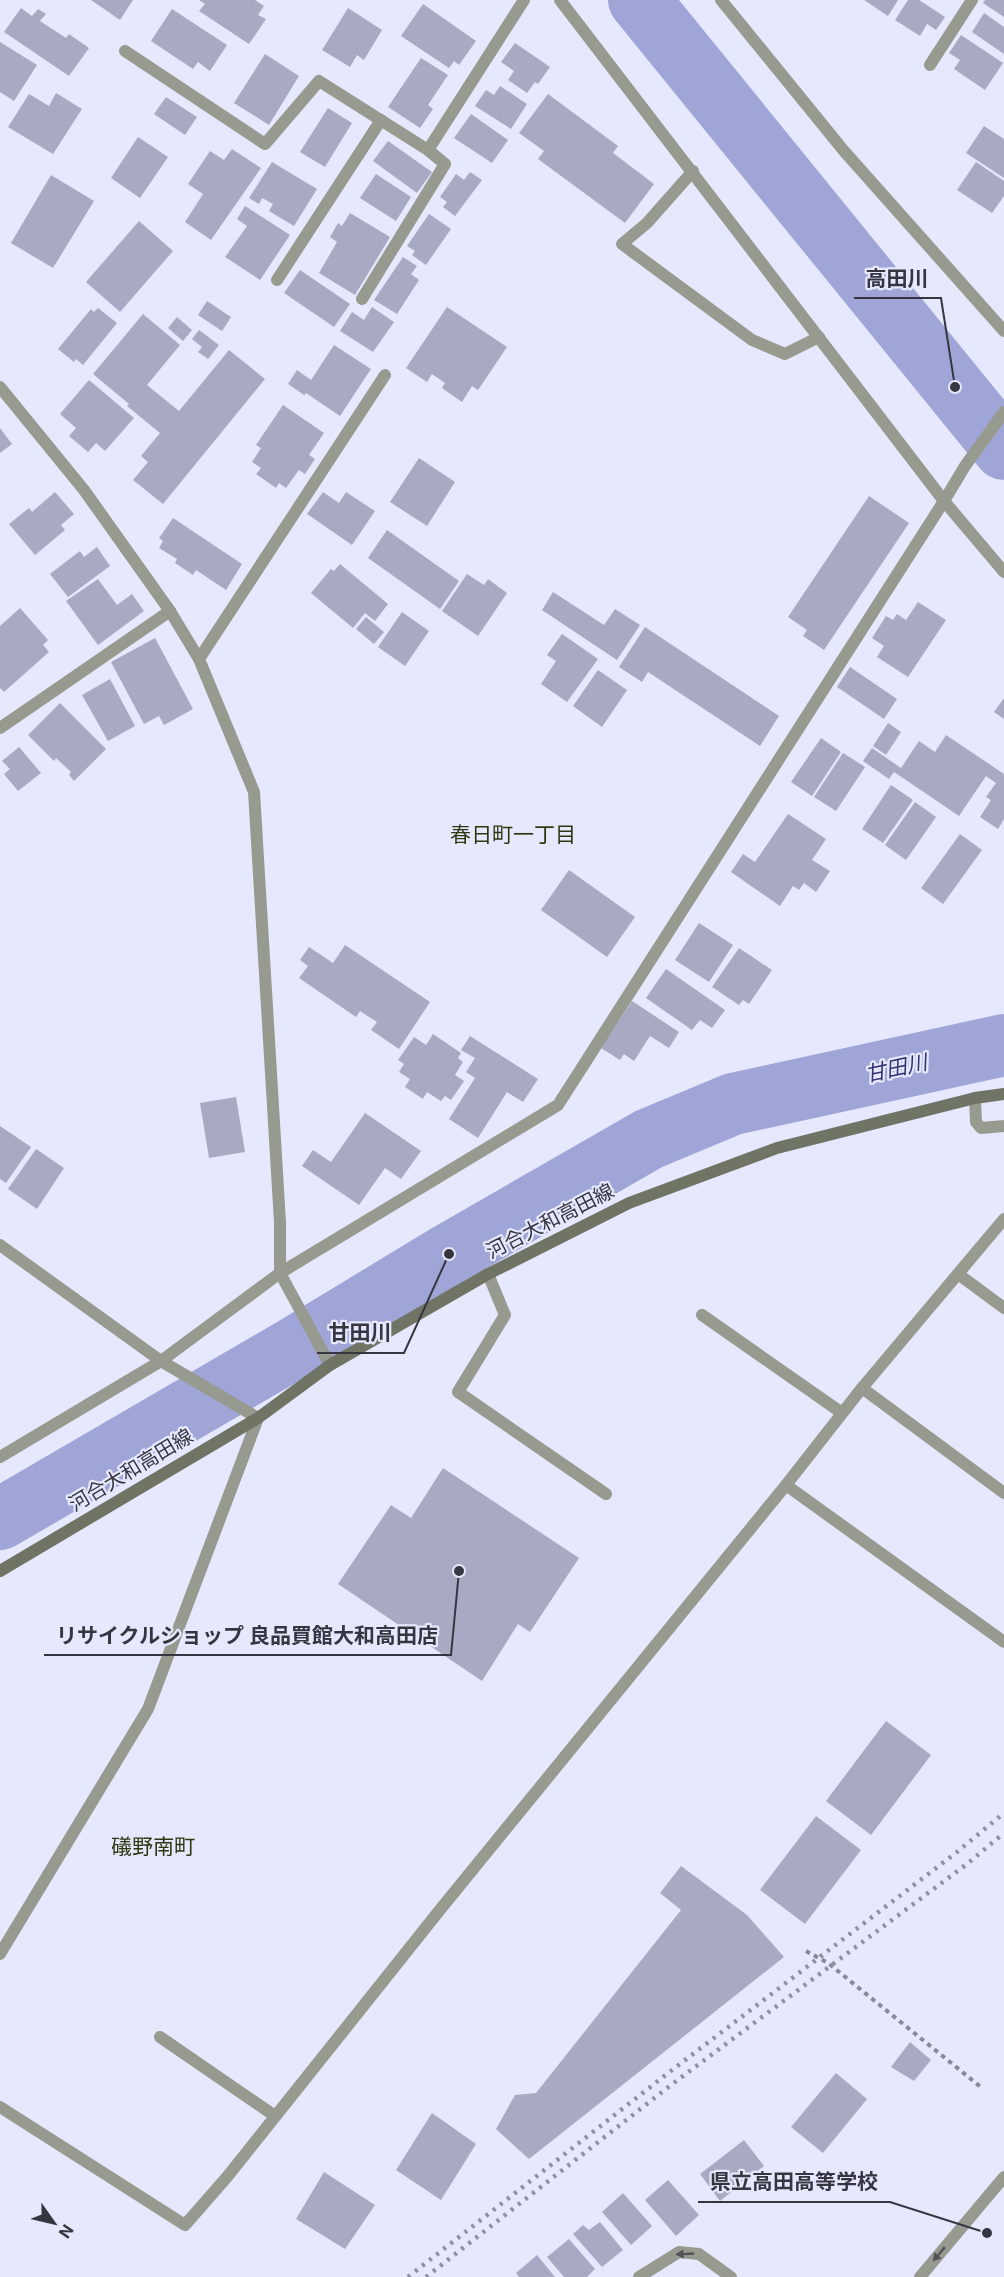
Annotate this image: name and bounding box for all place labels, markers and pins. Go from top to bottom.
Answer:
callout: 高田川 [854,259,941,298]
callout: 甘田川 [317,1314,404,1353]
callout: リサイクルショップ 良品買館大和高田店 [44,1616,451,1655]
callout: 県立高田高等学校 [698,2163,890,2202]

